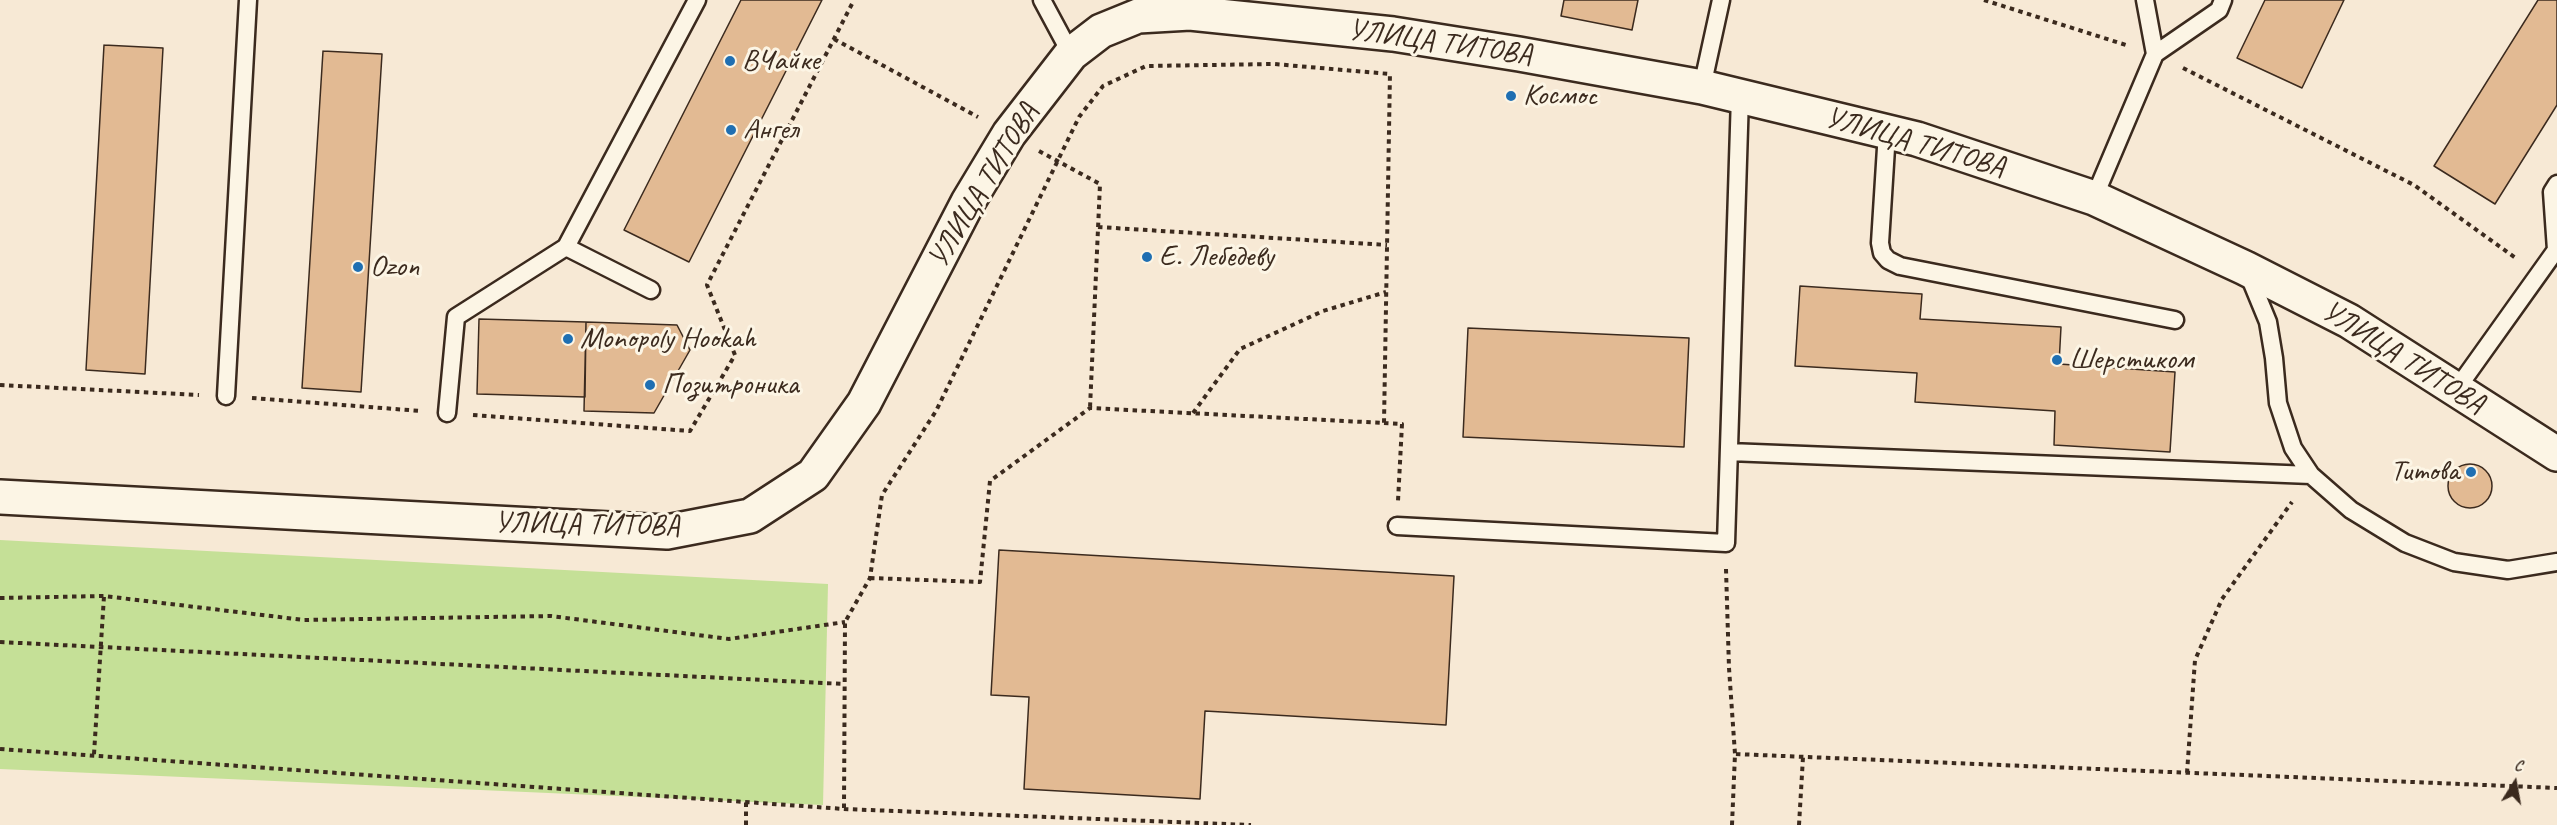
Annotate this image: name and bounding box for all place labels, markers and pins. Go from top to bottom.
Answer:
place label: ВЧайке [742,43,820,79]
marker: ВЧайке [723,54,737,68]
place label: Космос [1523,78,1597,114]
marker: Космос [1504,89,1518,103]
place label: Ангел [743,112,798,148]
marker: Ангел [724,123,738,137]
place label: Е. Лебедеву [1159,239,1274,275]
place label: Ozon [370,249,419,285]
marker: Е. Лебедеву [1140,250,1154,264]
marker: Ozon [351,260,365,274]
place label: Monopoly Hookah [580,321,756,357]
marker: Monopoly Hookah [561,332,575,346]
place label: Шерстиком [2069,342,2193,378]
marker: Шерстиком [2050,353,2064,367]
place label: Позитроника [662,367,799,403]
marker: Позитроника [643,378,657,392]
place label: Титова [2390,454,2459,490]
marker: Титова [2464,465,2478,479]

